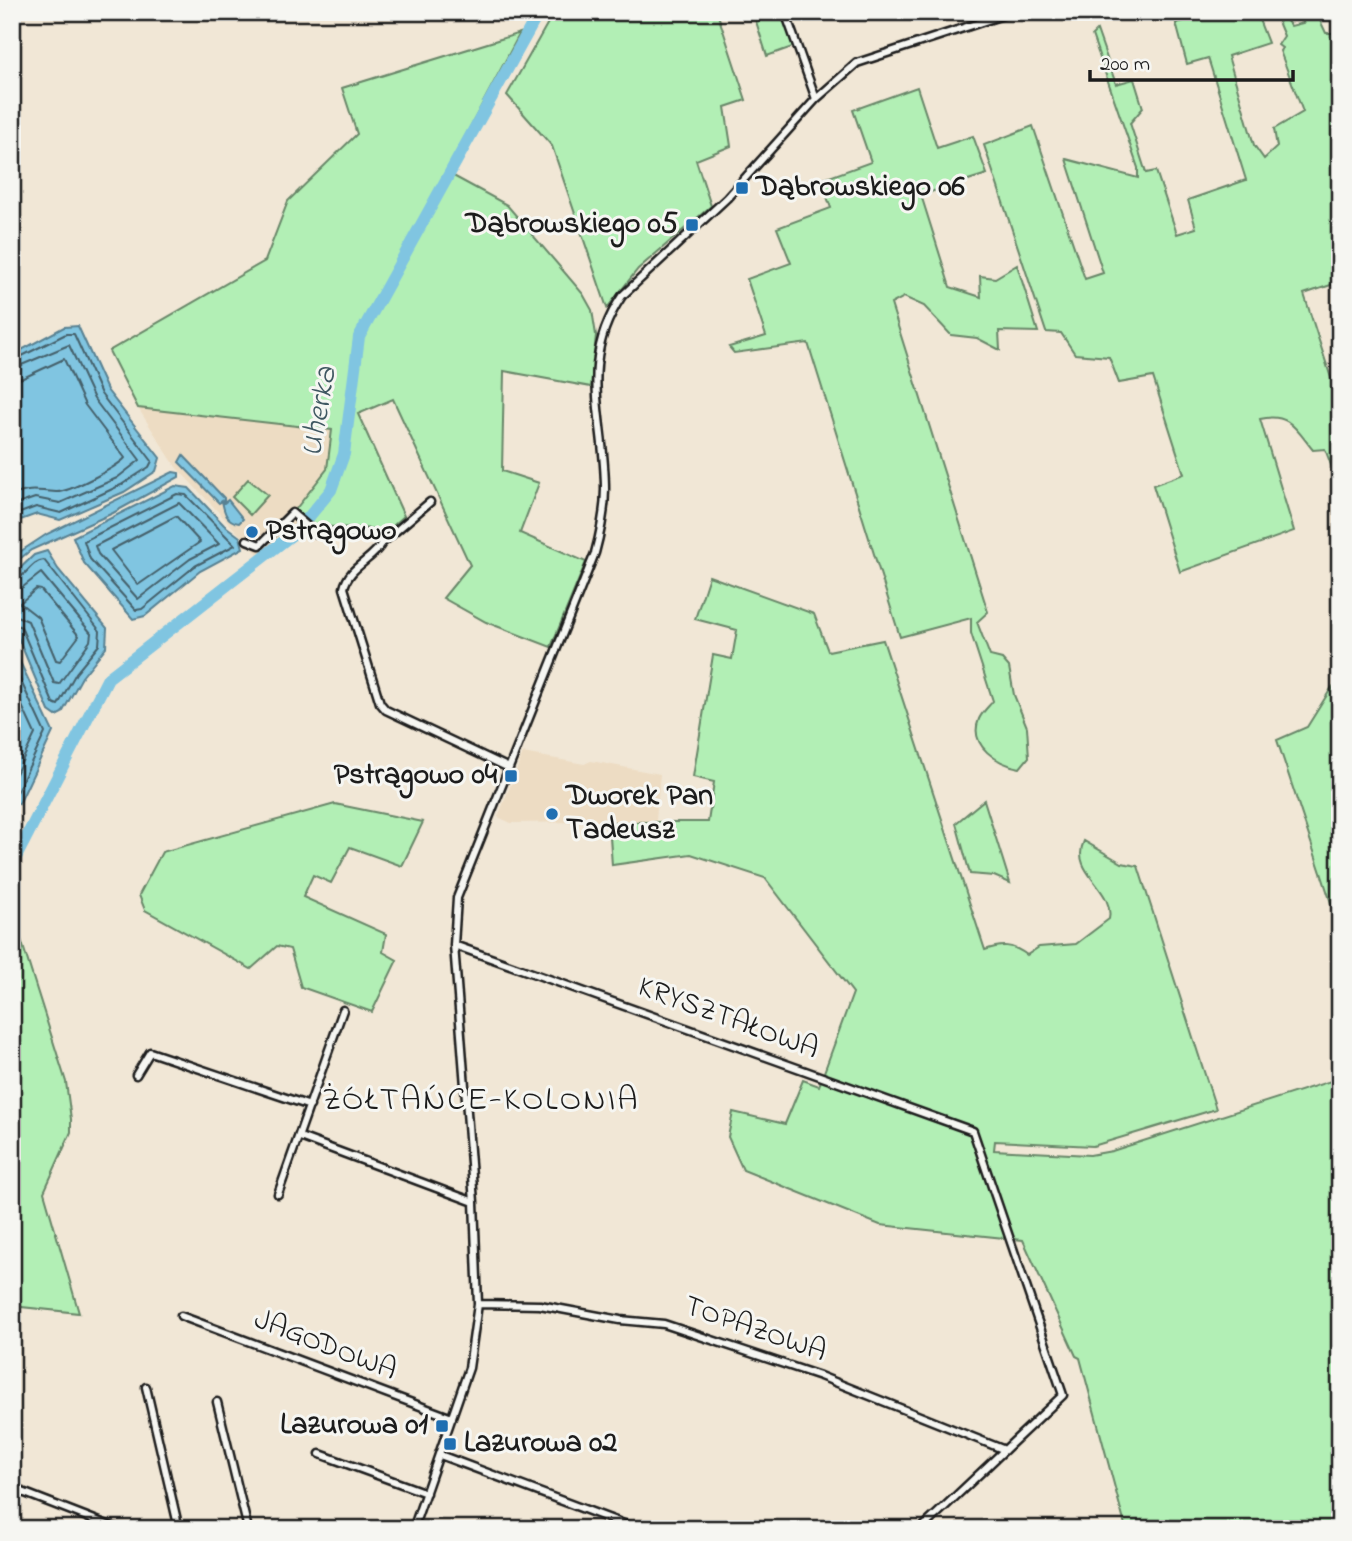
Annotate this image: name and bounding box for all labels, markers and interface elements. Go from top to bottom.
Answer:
scale bar [1090,38,1292,82]
text: 200 m [1100,50,1150,80]
place label: Dąbrowskiego 06 [754,166,965,211]
marker: Dąbrowskiego 06 [734,180,750,196]
place label: Dąbrowskiego 05 [463,203,678,248]
marker: Dąbrowskiego 05 [684,217,700,233]
water label: Uherka [289,362,351,461]
place label: Pstrągowo [266,510,397,555]
marker: Pstrągowo [244,524,260,540]
place label: Pstrągowo 04 [334,754,498,799]
marker: Pstrągowo 04 [503,768,519,784]
place label: Dworek Pan Tadeusz [564,775,713,853]
marker: Dworek Pan Tadeusz [544,806,560,822]
street label: KRYSZTAŁOWA [631,966,825,1072]
district label: ŻÓŁTAŃCE-KOLONIA [322,1077,640,1125]
street label: TOPAZOWA [678,1285,832,1375]
street label: JAGODOWA [247,1299,403,1393]
place label: Lazurowa 01 [280,1404,428,1448]
marker: Lazurowa 01 [434,1418,450,1434]
place label: Lazurowa 02 [464,1422,617,1466]
marker: Lazurowa 02 [442,1436,458,1452]

